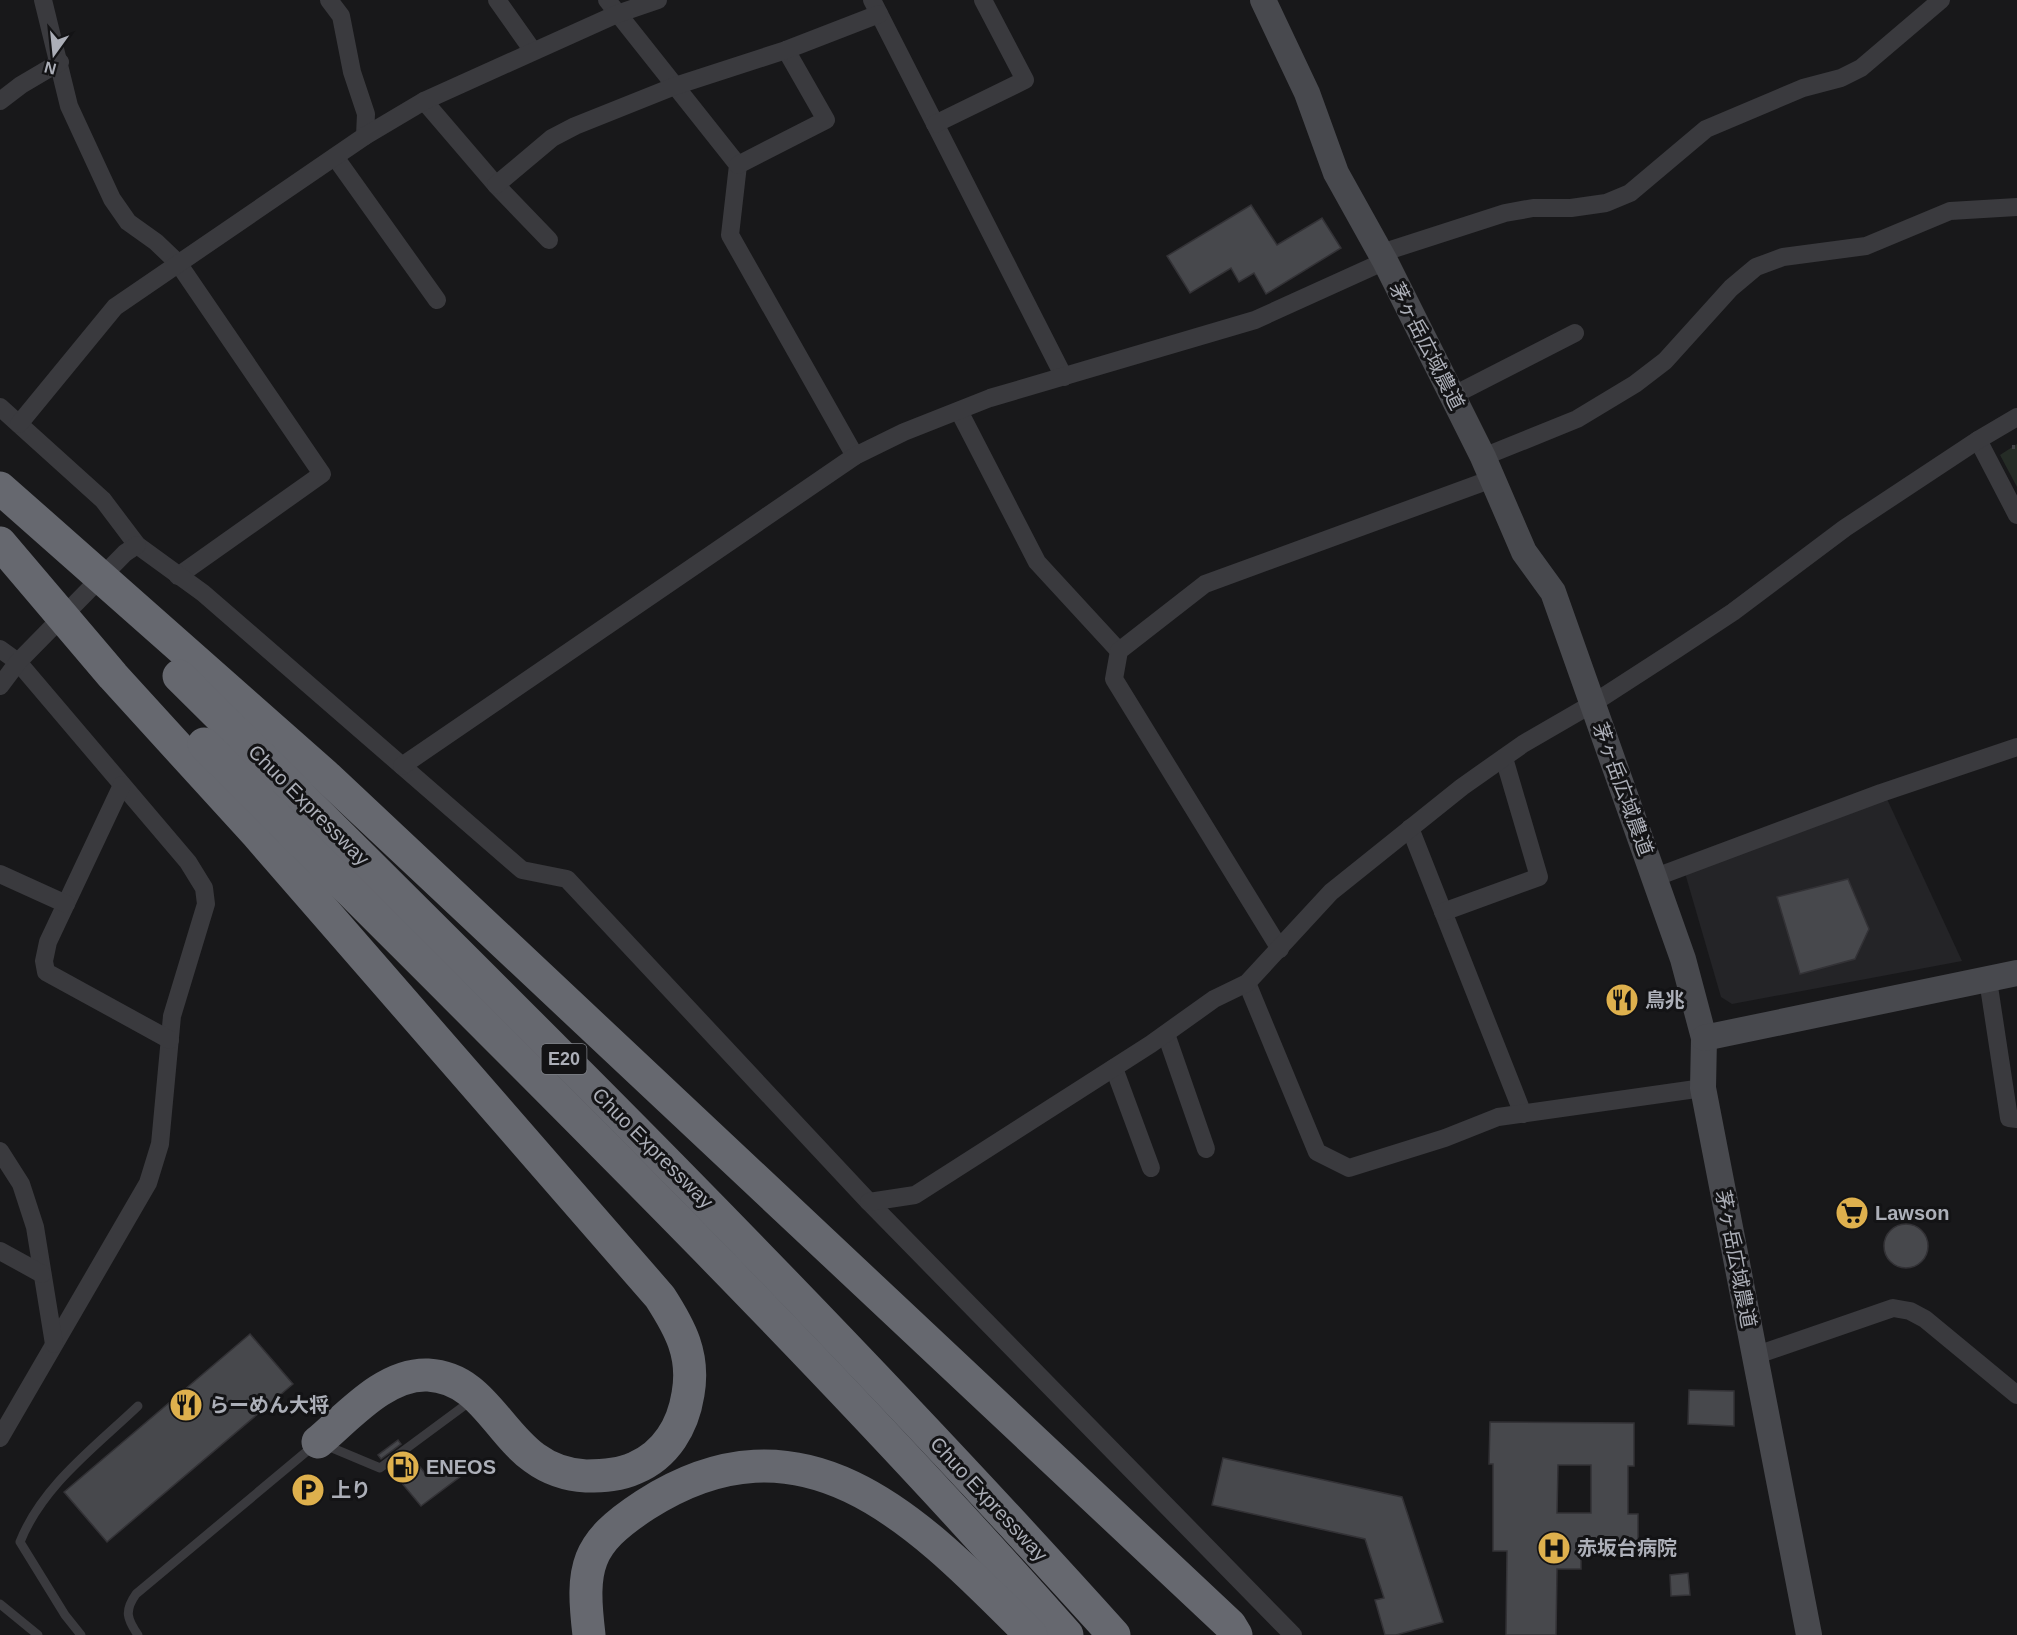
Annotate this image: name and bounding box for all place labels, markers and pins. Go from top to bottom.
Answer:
restaurant icon: 鳥兆 [1604,982,1640,1018]
place label: 鳥兆 [1645,989,1685,1011]
supermarket icon: Lawson [1834,1195,1870,1231]
place label: Lawson [1875,1202,1949,1224]
restaurant icon: らーめん大将 [168,1387,204,1423]
place label: らーめん大将 [209,1394,329,1416]
fuel station icon: ENEOS [385,1449,421,1485]
place label: ENEOS [426,1456,496,1478]
parking icon: 上り [290,1472,326,1508]
place label: 上り [331,1479,371,1501]
hospital icon: 赤坂台病院 [1536,1530,1572,1566]
place label: 赤坂台病院 [1577,1537,1677,1559]

